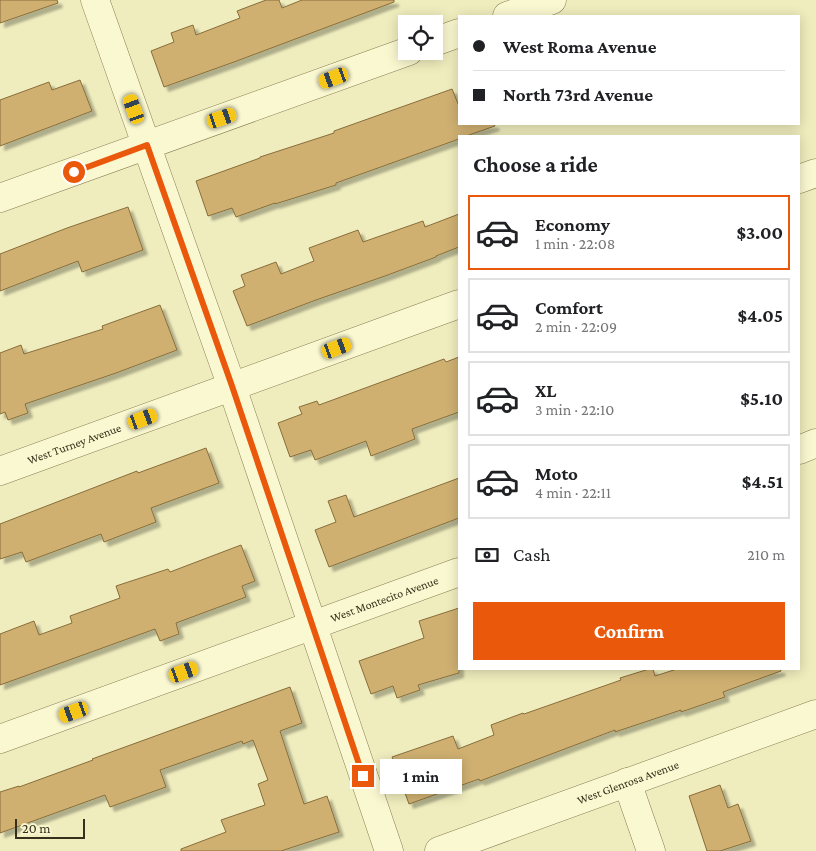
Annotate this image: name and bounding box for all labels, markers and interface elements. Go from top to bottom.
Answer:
map controls [398,15,443,60]
button: locate [398,15,443,60]
text: West Roma Avenue [503,36,656,57]
car [317,66,350,90]
text: North 73rd Avenue [503,84,653,105]
car [121,92,146,126]
car [205,106,238,130]
text: Choose a ride [473,152,598,177]
route start [63,161,85,183]
icon: car [475,210,520,255]
text: Economy [535,214,610,235]
text: $3.00 [736,222,783,243]
text: 1 min · 22:08 [535,235,615,252]
icon: car [475,293,520,338]
text: Comfort [535,297,603,318]
text: $4.05 [738,305,783,326]
text: 2 min · 22:09 [535,318,617,335]
car [320,336,353,360]
icon: car [475,376,520,421]
text: XL [535,380,557,401]
text: $5.10 [740,388,783,409]
text: 3 min · 22:10 [535,401,614,418]
car [126,407,159,431]
street label: West Turney Avenue [25,421,123,467]
icon: car [475,459,520,504]
text: Moto [535,463,578,484]
text: $4.51 [742,471,783,492]
text: 4 min · 22:11 [535,484,611,501]
icon: cash [473,541,501,569]
text: Cash [513,544,551,565]
text: 210 m [747,546,785,563]
street label: West Montecito Avenue [328,573,440,625]
button: Confirm [473,602,785,660]
car [167,660,200,684]
car [57,700,90,724]
street label: West Glenrosa Avenue [575,757,681,807]
callout: 1 min [380,758,463,794]
route end [352,765,374,787]
text: 1 min [403,768,439,785]
scale bar [15,816,85,839]
text: 20 m [22,820,50,836]

